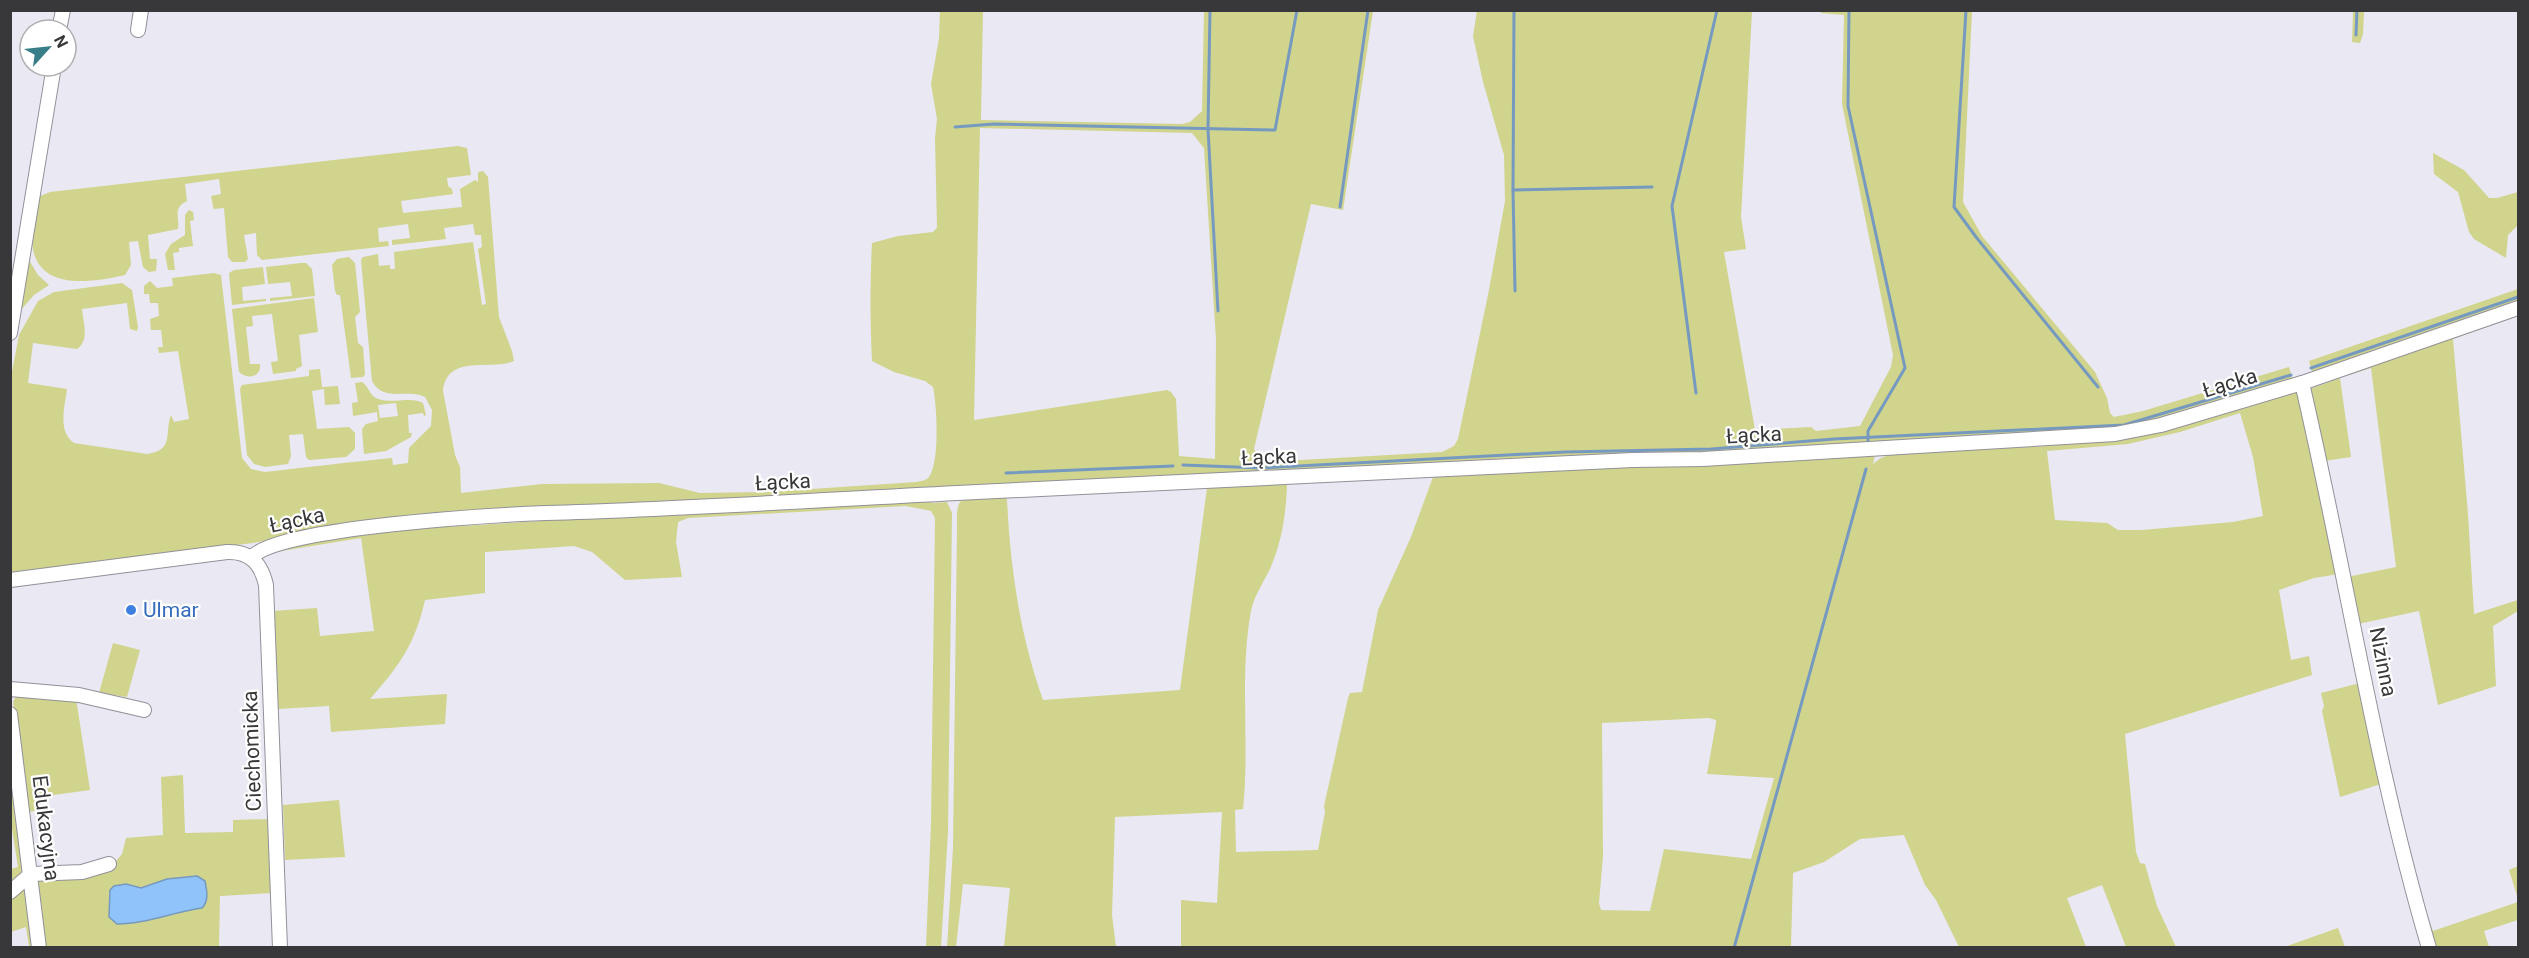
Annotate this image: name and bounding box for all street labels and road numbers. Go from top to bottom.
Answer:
street label: Łącka [2200,363,2260,403]
street label: Łącka [1726,422,1782,448]
street label: Łącka [1241,444,1297,470]
street label: Łącka [755,469,811,495]
street label: Łącka [267,502,327,538]
street label: Nizinna [2365,625,2401,699]
street label: Ciechomicka [238,690,266,812]
street label: Edukacyjna [28,774,64,882]

